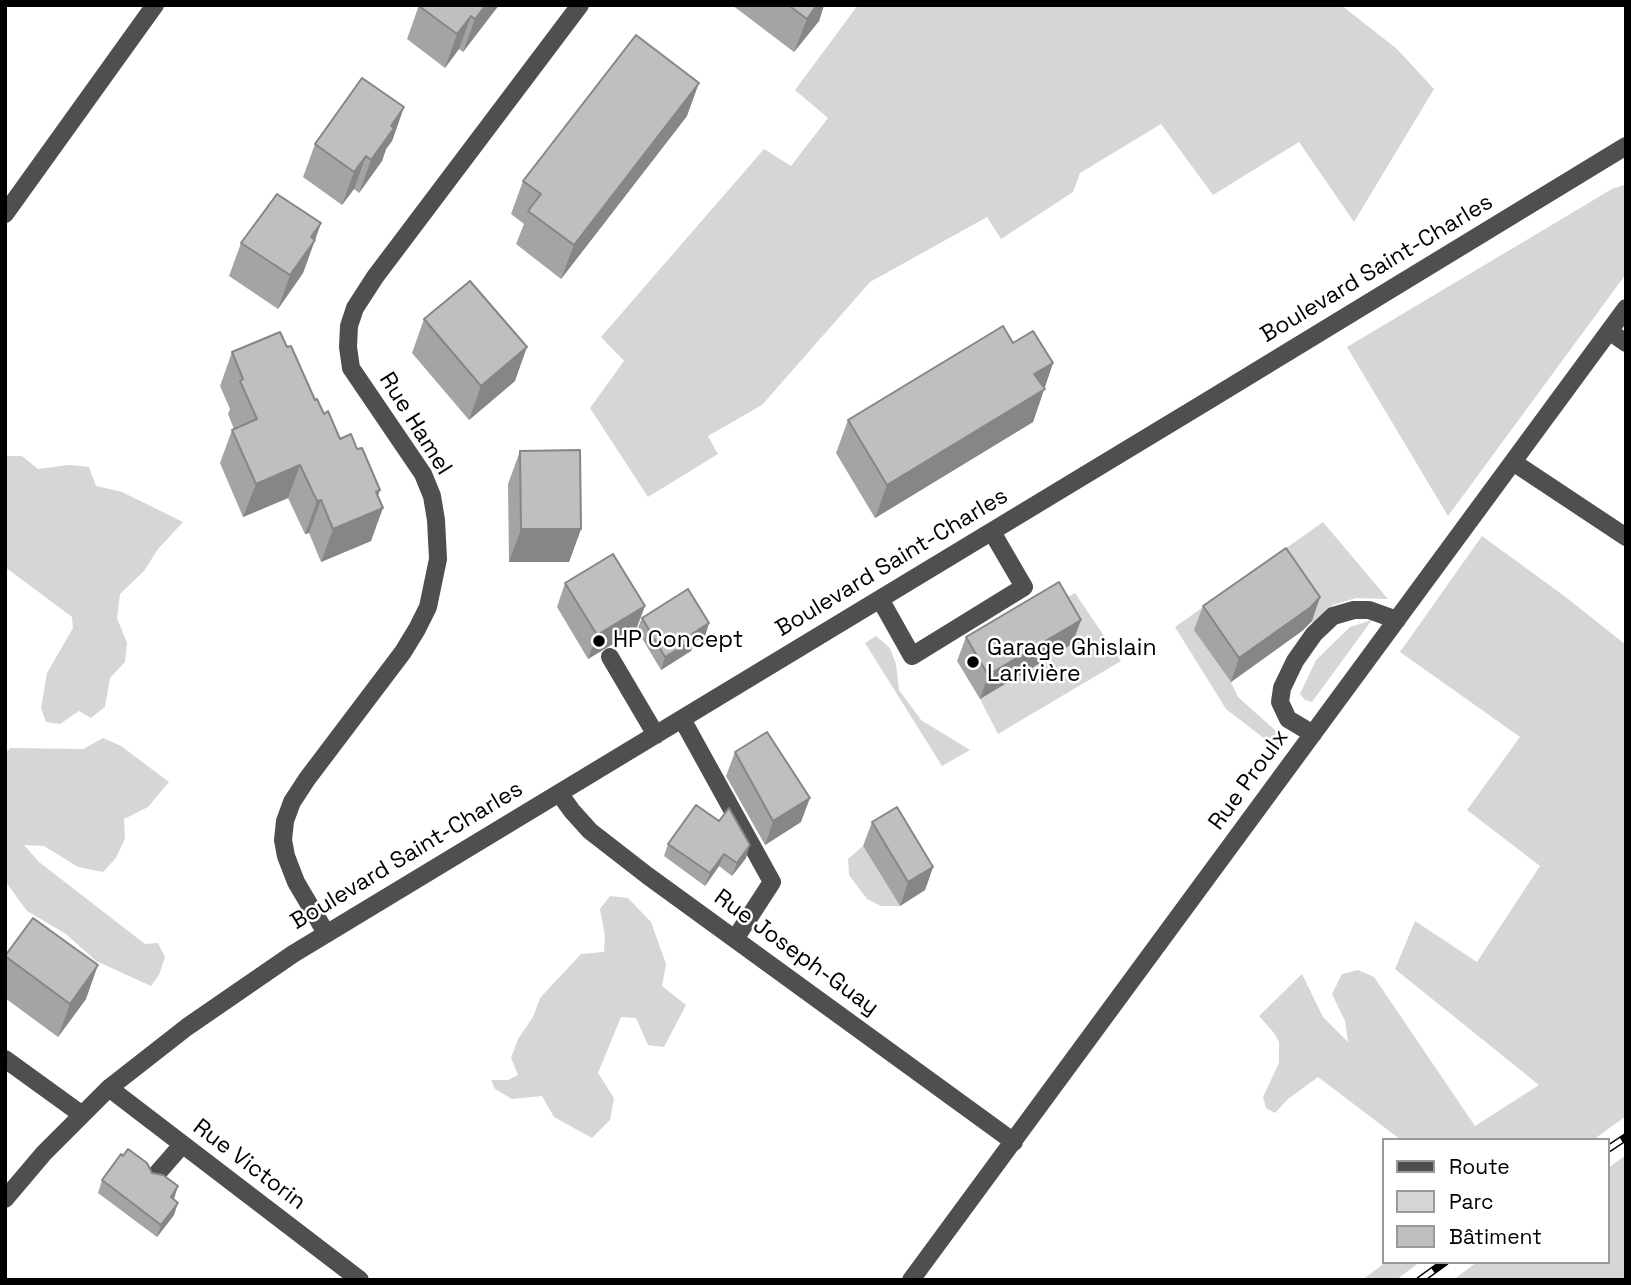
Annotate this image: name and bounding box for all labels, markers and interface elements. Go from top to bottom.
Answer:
street label: Boulevard Saint-Charles [1256,189,1498,349]
street label: Rue Hamel [373,368,457,480]
street label: Boulevard Saint-Charles [771,483,1013,643]
place label: HP Concept [613,627,743,655]
marker: HP Concept [591,633,607,649]
place label: Garage Ghislain Larivière [987,635,1157,689]
marker: Garage Ghislain Larivière [965,654,981,670]
street label: Rue Proulx [1203,724,1295,836]
street label: Boulevard Saint-Charles [286,776,528,936]
street label: Rue Joseph-Guay [708,884,884,1022]
street label: Rue Victorin [187,1114,311,1216]
legend [1382,1138,1610,1264]
text: Route [1449,1153,1510,1180]
text: Parc [1449,1188,1494,1215]
text: Bâtiment [1449,1223,1542,1250]

